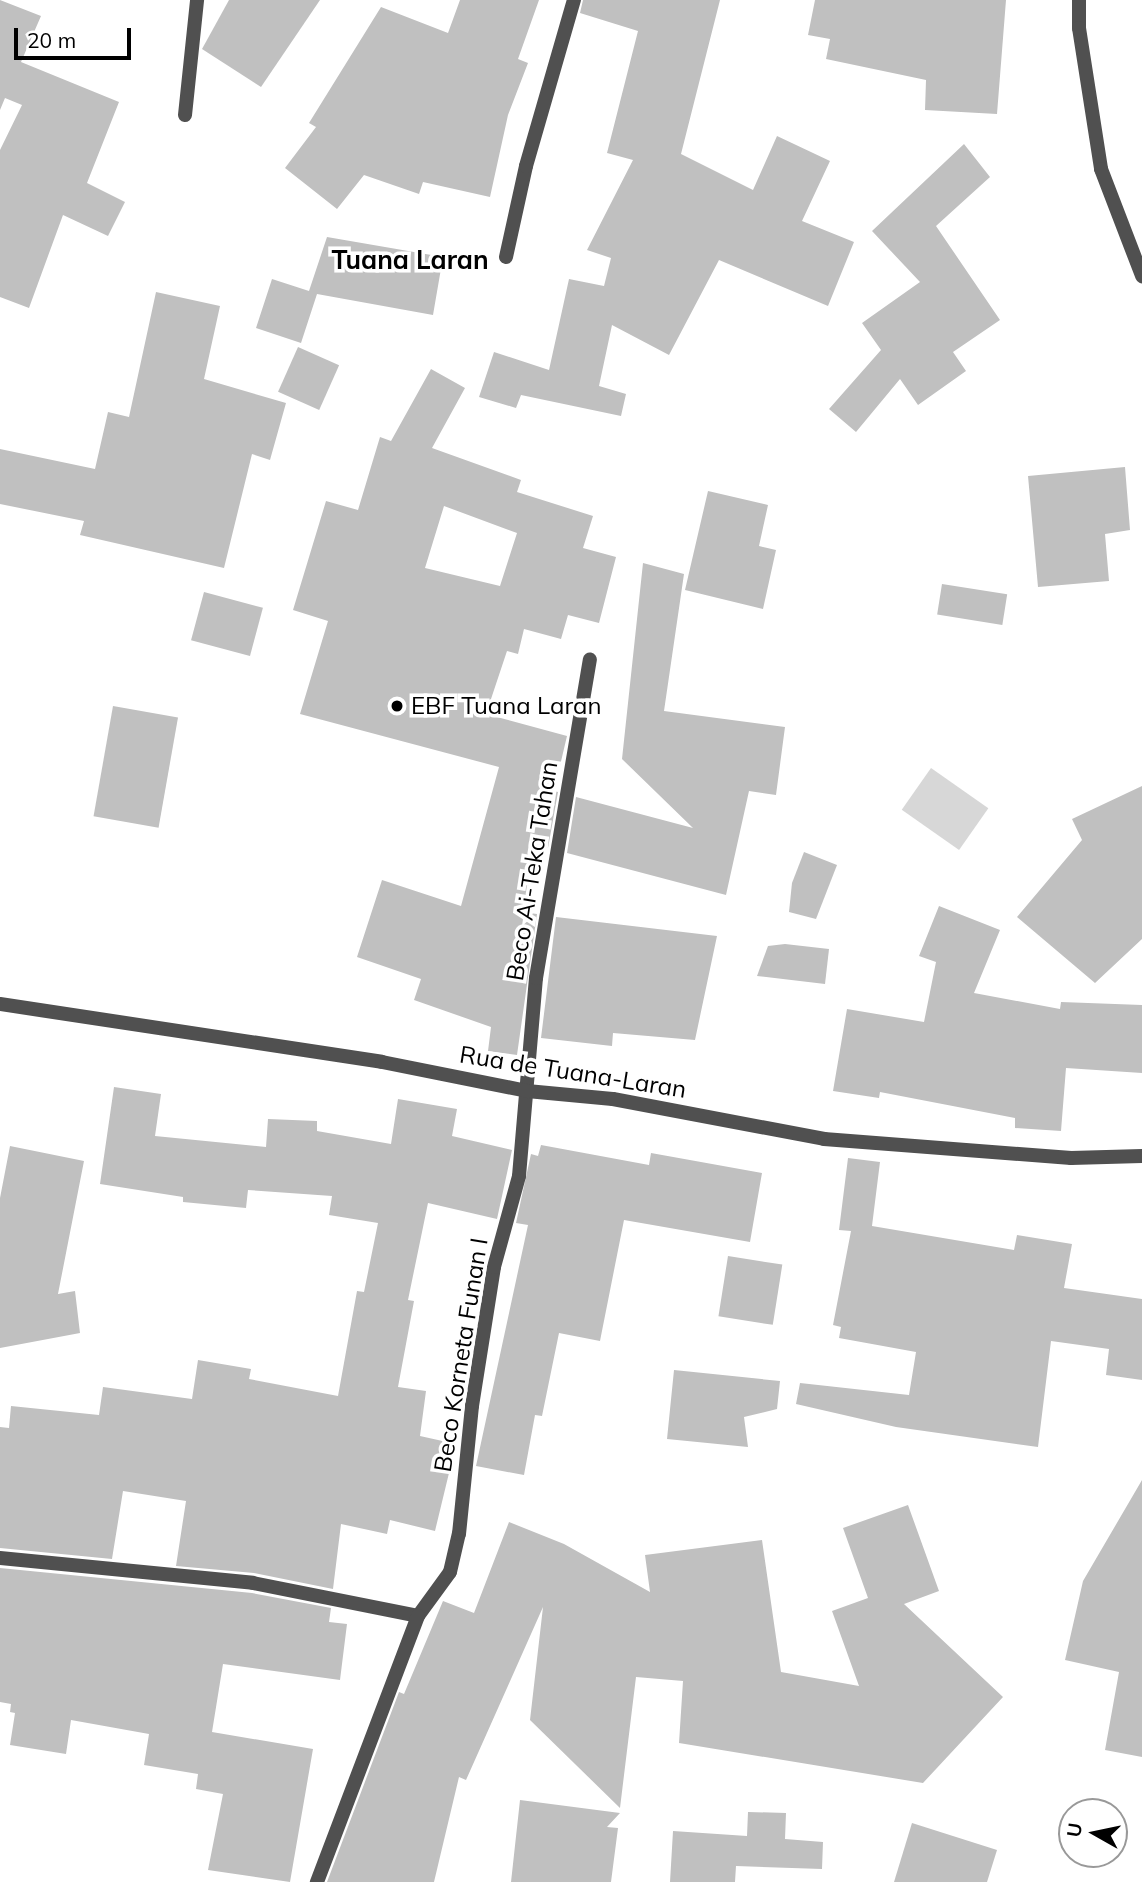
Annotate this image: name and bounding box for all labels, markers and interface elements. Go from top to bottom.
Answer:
scale bar [18,14,135,58]
text: 20 m [27,27,76,53]
district label: Tuana Laran [331,244,489,276]
place label: EBF Tuana Laran [411,692,601,720]
marker: EBF Tuana Laran [389,698,405,714]
street label: Beco Ai-Teka Tahan [500,759,564,983]
street label: Rua de Tuana-Laran [458,1040,688,1104]
street label: Beco Korneta Funan I [428,1236,494,1474]
north arrow [1058,1798,1128,1868]
text: U [1061,1821,1087,1839]

